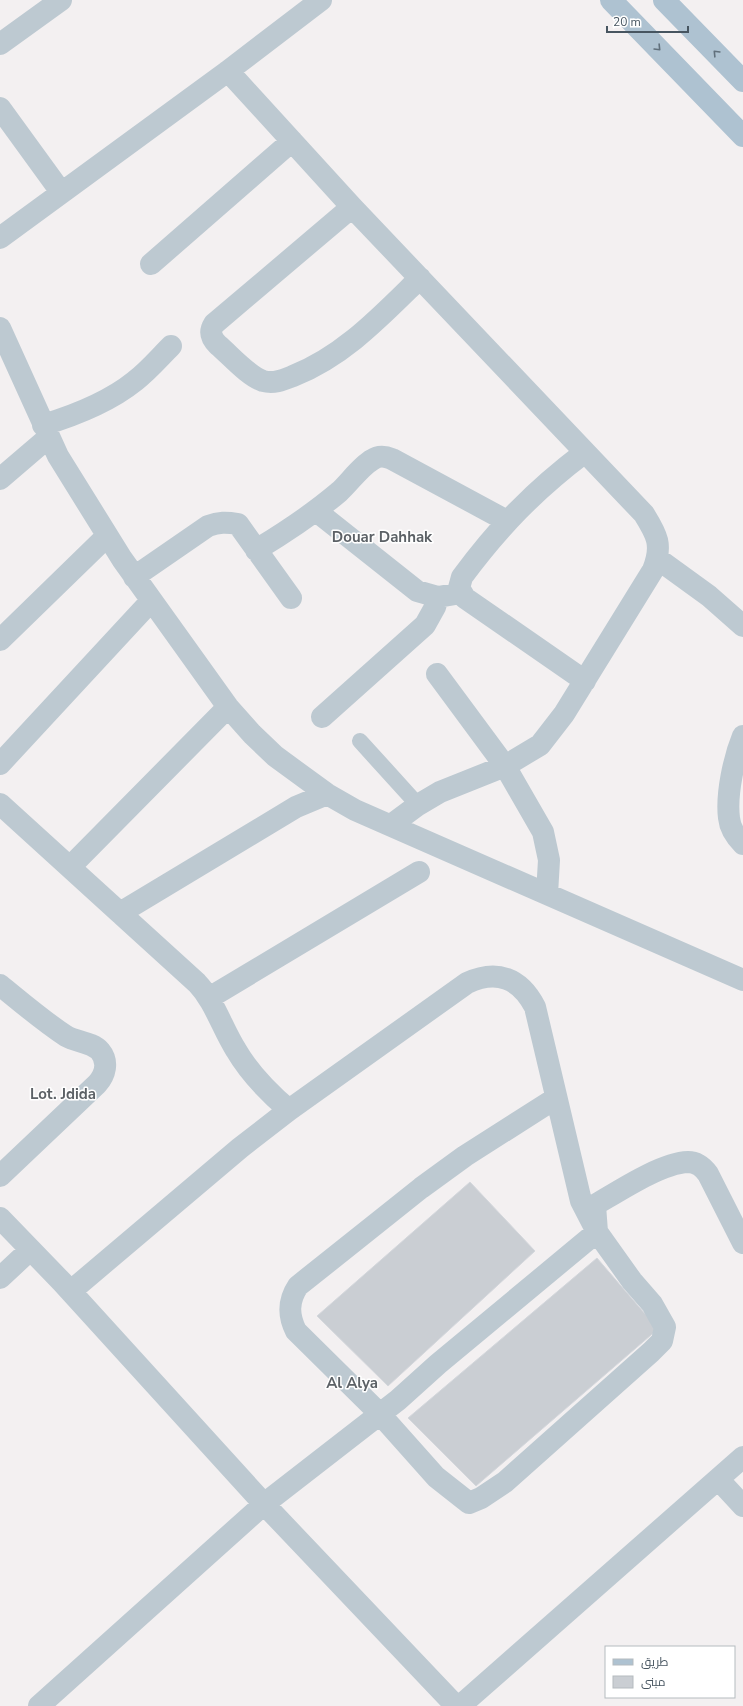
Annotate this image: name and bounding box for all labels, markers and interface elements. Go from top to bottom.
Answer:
scale bar [607,8,688,34]
text: 20 m [613,14,641,30]
one-way arrow [653,43,660,51]
one-way arrow [713,50,721,58]
district label: Douar Dahhak [332,527,433,547]
district label: Lot. Jdida [30,1084,96,1104]
district label: Al Alya [326,1373,378,1393]
legend [605,1646,735,1698]
text: طريق [641,1654,669,1670]
text: مبنى [641,1674,666,1690]

